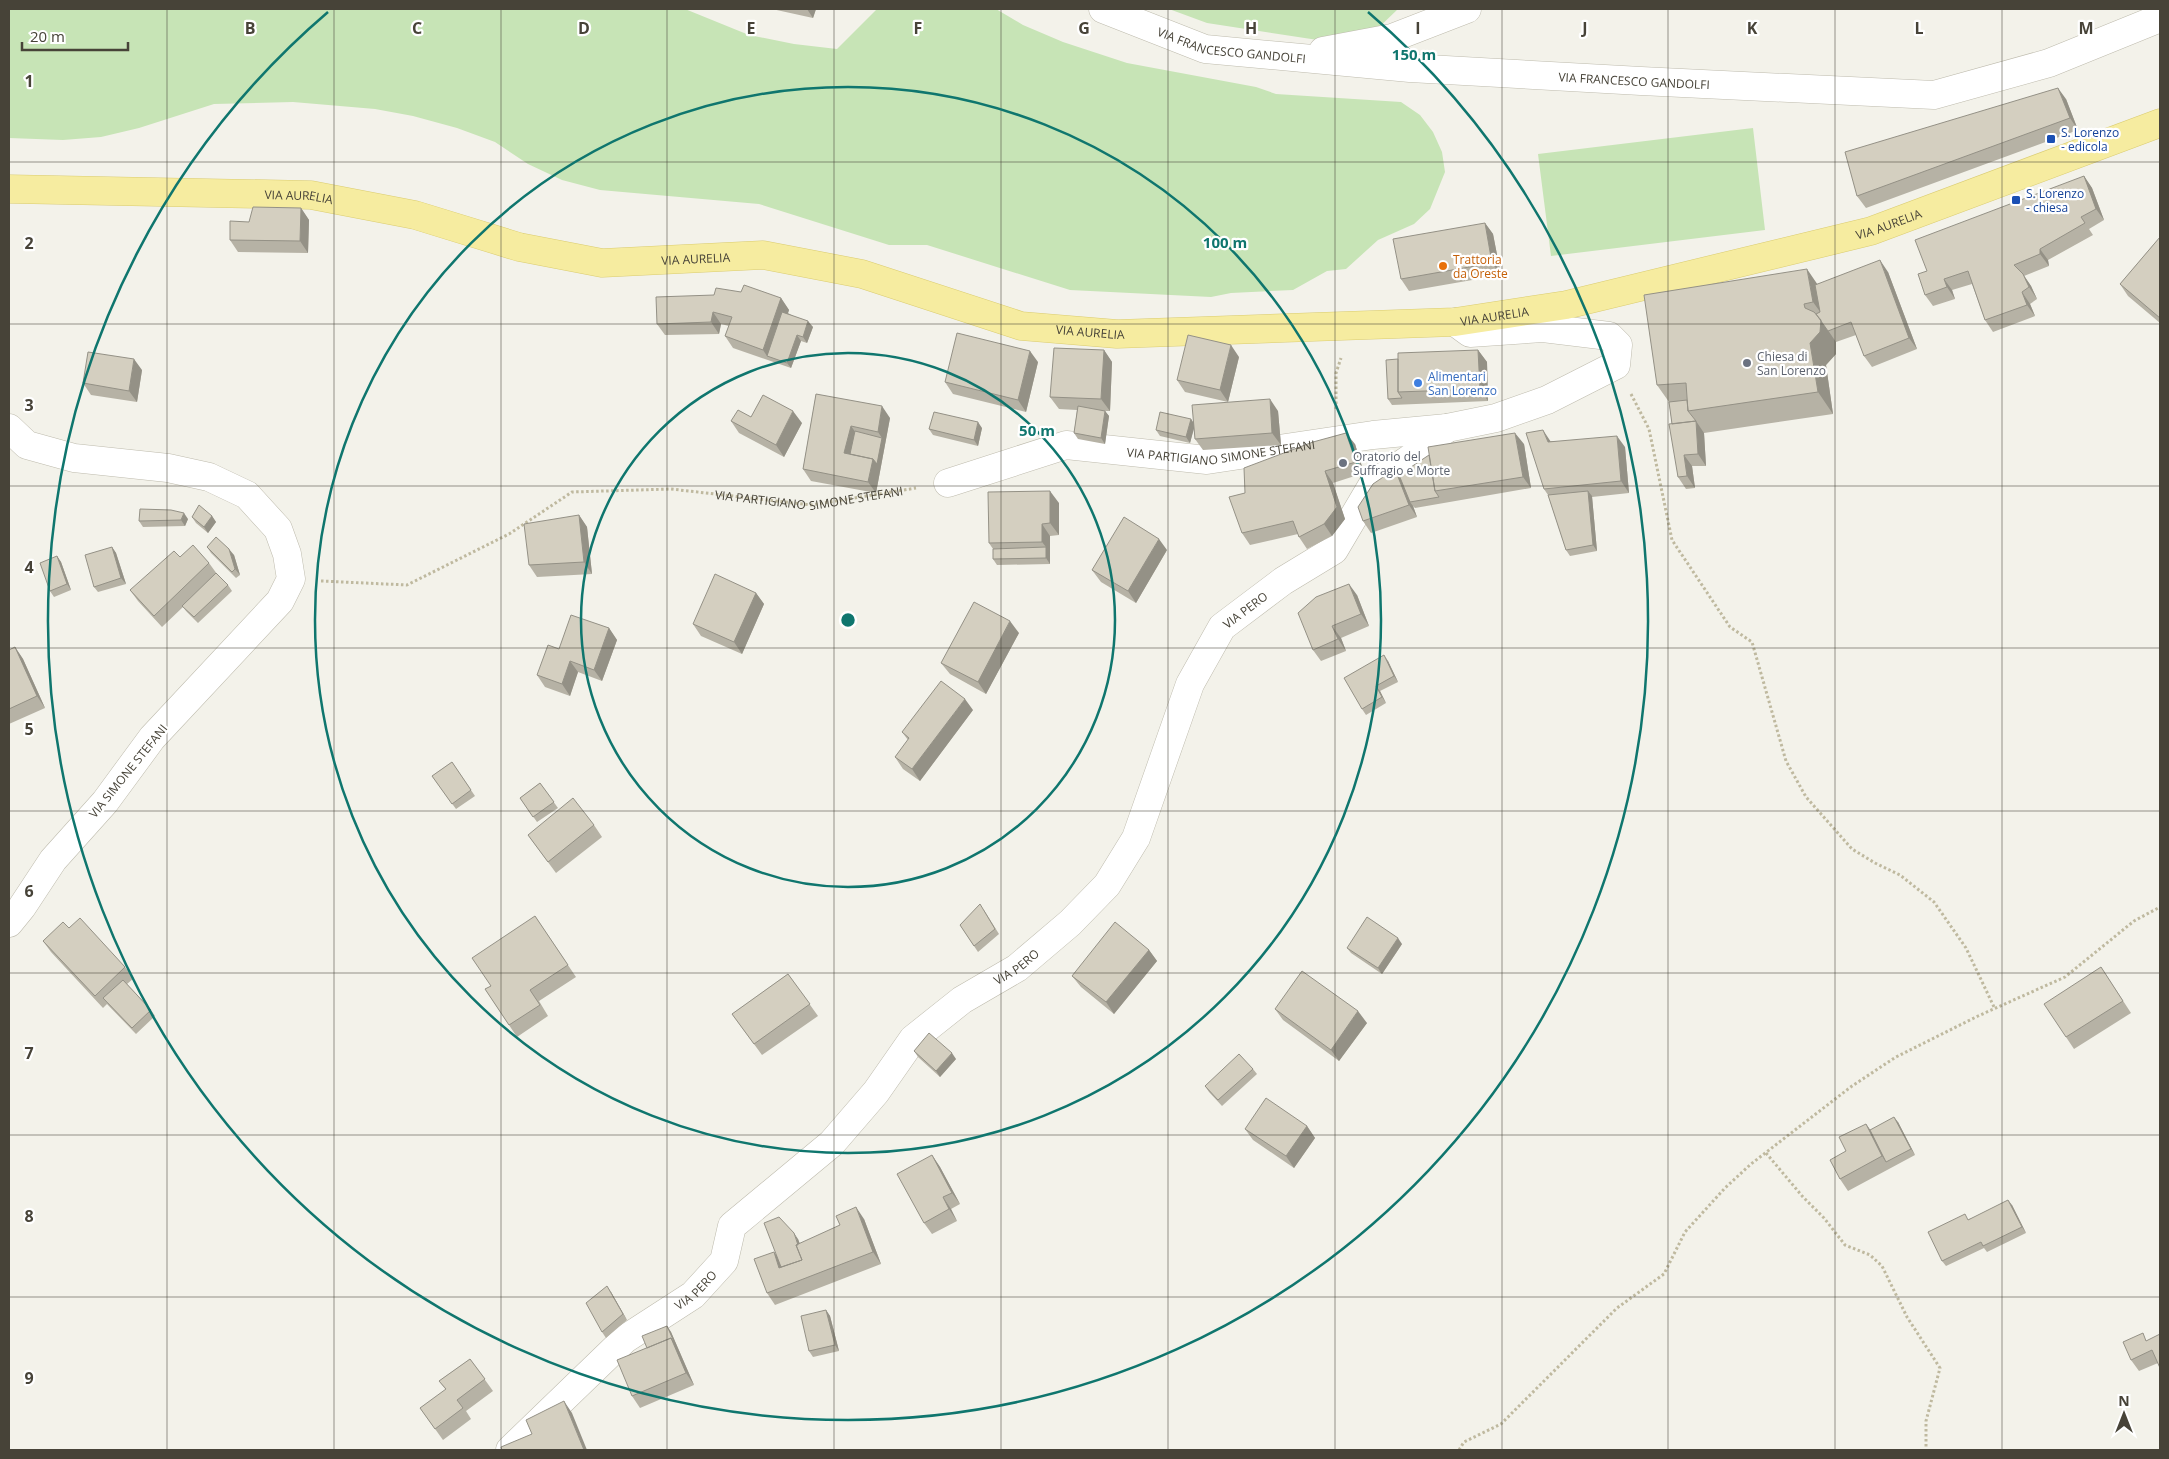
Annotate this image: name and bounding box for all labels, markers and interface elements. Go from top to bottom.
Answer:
text: B [245,17,255,39]
text: C [412,17,422,39]
text: D [578,17,590,39]
text: E [747,17,756,39]
text: F [914,17,922,39]
text: G [1078,17,1090,39]
text: H [1245,17,1257,39]
text: I [1415,17,1421,39]
text: J [1580,17,1588,39]
text: K [1747,17,1758,39]
text: L [1914,17,1924,39]
text: M [2078,17,2094,39]
scale bar [22,20,129,52]
street label: VIA FRANCESCO GANDOLFI [1155,23,1307,67]
text: 20 m [30,26,65,46]
text: 150 m [1392,44,1436,64]
street label: VIA FRANCESCO GANDOLFI [1558,68,1710,93]
text: 1 [24,70,34,92]
place label: S. Lorenzo - edicola [2061,124,2119,155]
marker: S. Lorenzo - edicola [2045,133,2057,145]
place label: S. Lorenzo - chiesa [2026,185,2084,216]
street label: VIA AURELIA [264,186,335,208]
marker: S. Lorenzo - chiesa [2010,194,2022,206]
street label: VIA AURELIA [1854,204,1924,243]
text: 2 [24,232,34,254]
text: 100 m [1203,232,1247,252]
street label: VIA AURELIA [661,248,731,269]
place label: Trattoria da Oreste [1453,251,1508,282]
marker: Trattoria da Oreste [1437,260,1449,272]
street label: VIA AURELIA [1459,302,1530,330]
street label: VIA AURELIA [1055,320,1125,342]
place label: Chiesa di San Lorenzo [1757,348,1826,379]
marker: Chiesa di San Lorenzo [1741,357,1753,369]
place label: Alimentari San Lorenzo [1428,368,1497,399]
marker: Alimentari San Lorenzo [1412,377,1424,389]
text: 3 [24,394,34,416]
text: 50 m [1019,420,1055,440]
street label: VIA PARTIGIANO SIMONE STEFANI [1126,435,1316,469]
place label: Oratorio del Suffragio e Morte [1353,448,1451,479]
marker: Oratorio del Suffragio e Morte [1337,457,1349,469]
street label: VIA PARTIGIANO SIMONE STEFANI [714,482,904,514]
text: 4 [24,556,34,578]
street label: VIA PERO [1219,587,1271,632]
centre of rings [839,611,857,629]
text: 5 [24,718,34,740]
street label: VIA SIMONE STEFANI [85,721,171,821]
text: 6 [24,880,34,902]
street label: VIA PERO [990,945,1042,988]
text: 7 [24,1042,34,1064]
text: 8 [24,1205,34,1227]
street label: VIA PERO [671,1266,720,1313]
text: 9 [24,1367,34,1389]
north arrow [2099,1389,2149,1439]
text: N [2118,1391,2130,1410]

